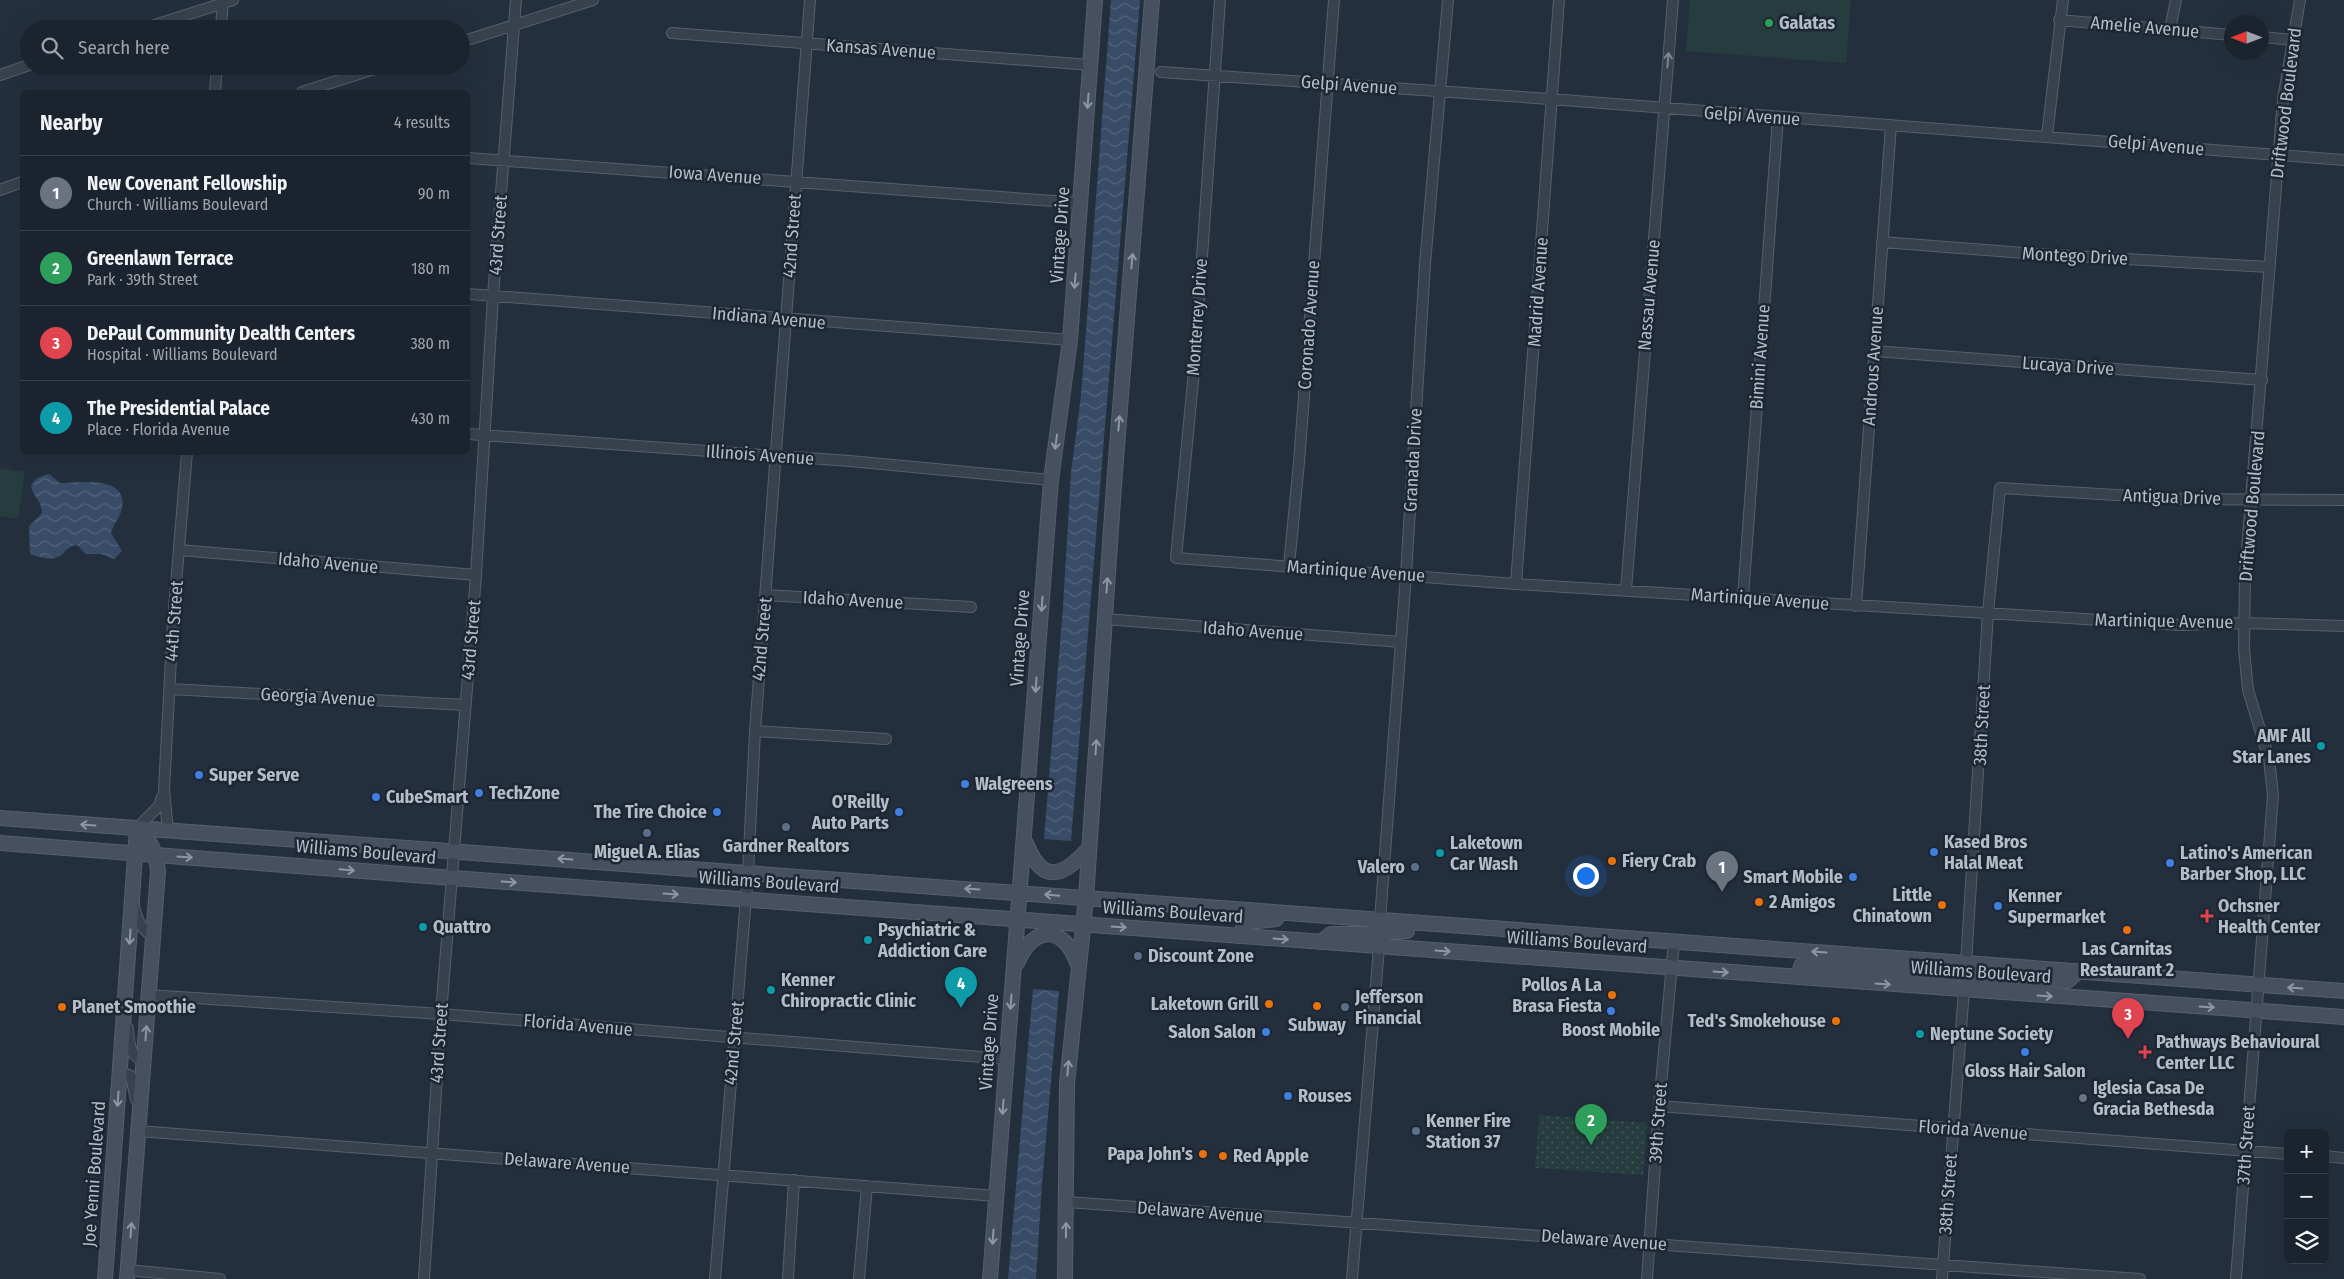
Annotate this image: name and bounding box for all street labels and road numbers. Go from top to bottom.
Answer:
street label: Amelie Avenue [2090,11,2200,43]
street label: Driftwood Boulevard [2266,26,2306,180]
street label: Kansas Avenue [825,34,937,64]
street label: Gelpi Avenue [1300,71,1398,99]
street label: Gelpi Avenue [1703,102,1801,130]
street label: Gelpi Avenue [2107,130,2205,160]
street label: Iowa Avenue [668,161,762,189]
street label: Vintage Drive [1046,186,1074,284]
street label: 42nd Street [778,193,806,279]
street label: 43rd Street [484,194,512,276]
street label: Madrid Avenue [1523,236,1553,348]
street label: Nassau Avenue [1633,239,1665,351]
street label: Montego Drive [2021,242,2129,270]
street label: Monterrey Drive [1182,258,1212,376]
street label: Coronado Avenue [1294,260,1324,390]
street label: Indiana Avenue [711,302,827,334]
street label: Bimini Avenue [1745,304,1775,410]
street label: Androus Avenue [1858,306,1888,426]
street label: Lucaya Drive [2021,352,2115,380]
street label: Granada Drive [1399,407,1427,512]
street label: Driftwood Boulevard [2234,430,2270,582]
street label: Illinois Avenue [705,440,815,470]
street label: Antigua Drive [2123,484,2222,510]
street label: Idaho Avenue [277,548,379,578]
street label: Martinique Avenue [1286,555,1426,587]
street label: 44th Street [160,580,188,662]
street label: Martinique Avenue [1690,583,1830,615]
street label: Idaho Avenue [802,586,904,614]
street label: Vintage Drive [1006,589,1034,687]
street label: 42nd Street [747,596,777,682]
street label: 43rd Street [457,599,485,681]
street label: Martinique Avenue [2095,609,2234,633]
street label: Idaho Avenue [1202,617,1304,645]
street label: Georgia Avenue [260,683,376,711]
street label: 38th Street [1969,684,1995,766]
street label: Williams Boulevard [295,835,437,869]
street label: Williams Boulevard [698,866,840,898]
street label: Williams Boulevard [1102,896,1244,928]
street label: Williams Boulevard [1506,926,1648,958]
street label: Williams Boulevard [1910,956,2052,988]
street label: Vintage Drive [975,993,1003,1091]
street label: 42nd Street [719,1000,749,1086]
street label: 43rd Street [425,1002,453,1084]
street label: Florida Avenue [523,1009,634,1041]
street label: 39th Street [1644,1082,1672,1164]
street label: Joe Yenni Boulevard [78,1100,110,1248]
street label: 37th Street [2232,1105,2260,1185]
street label: Florida Avenue [1918,1115,2028,1145]
street label: Delaware Avenue [503,1148,631,1178]
street label: 38th Street [1934,1153,1962,1235]
street label: Delaware Avenue [1136,1197,1264,1227]
street label: Delaware Avenue [1540,1225,1668,1255]

